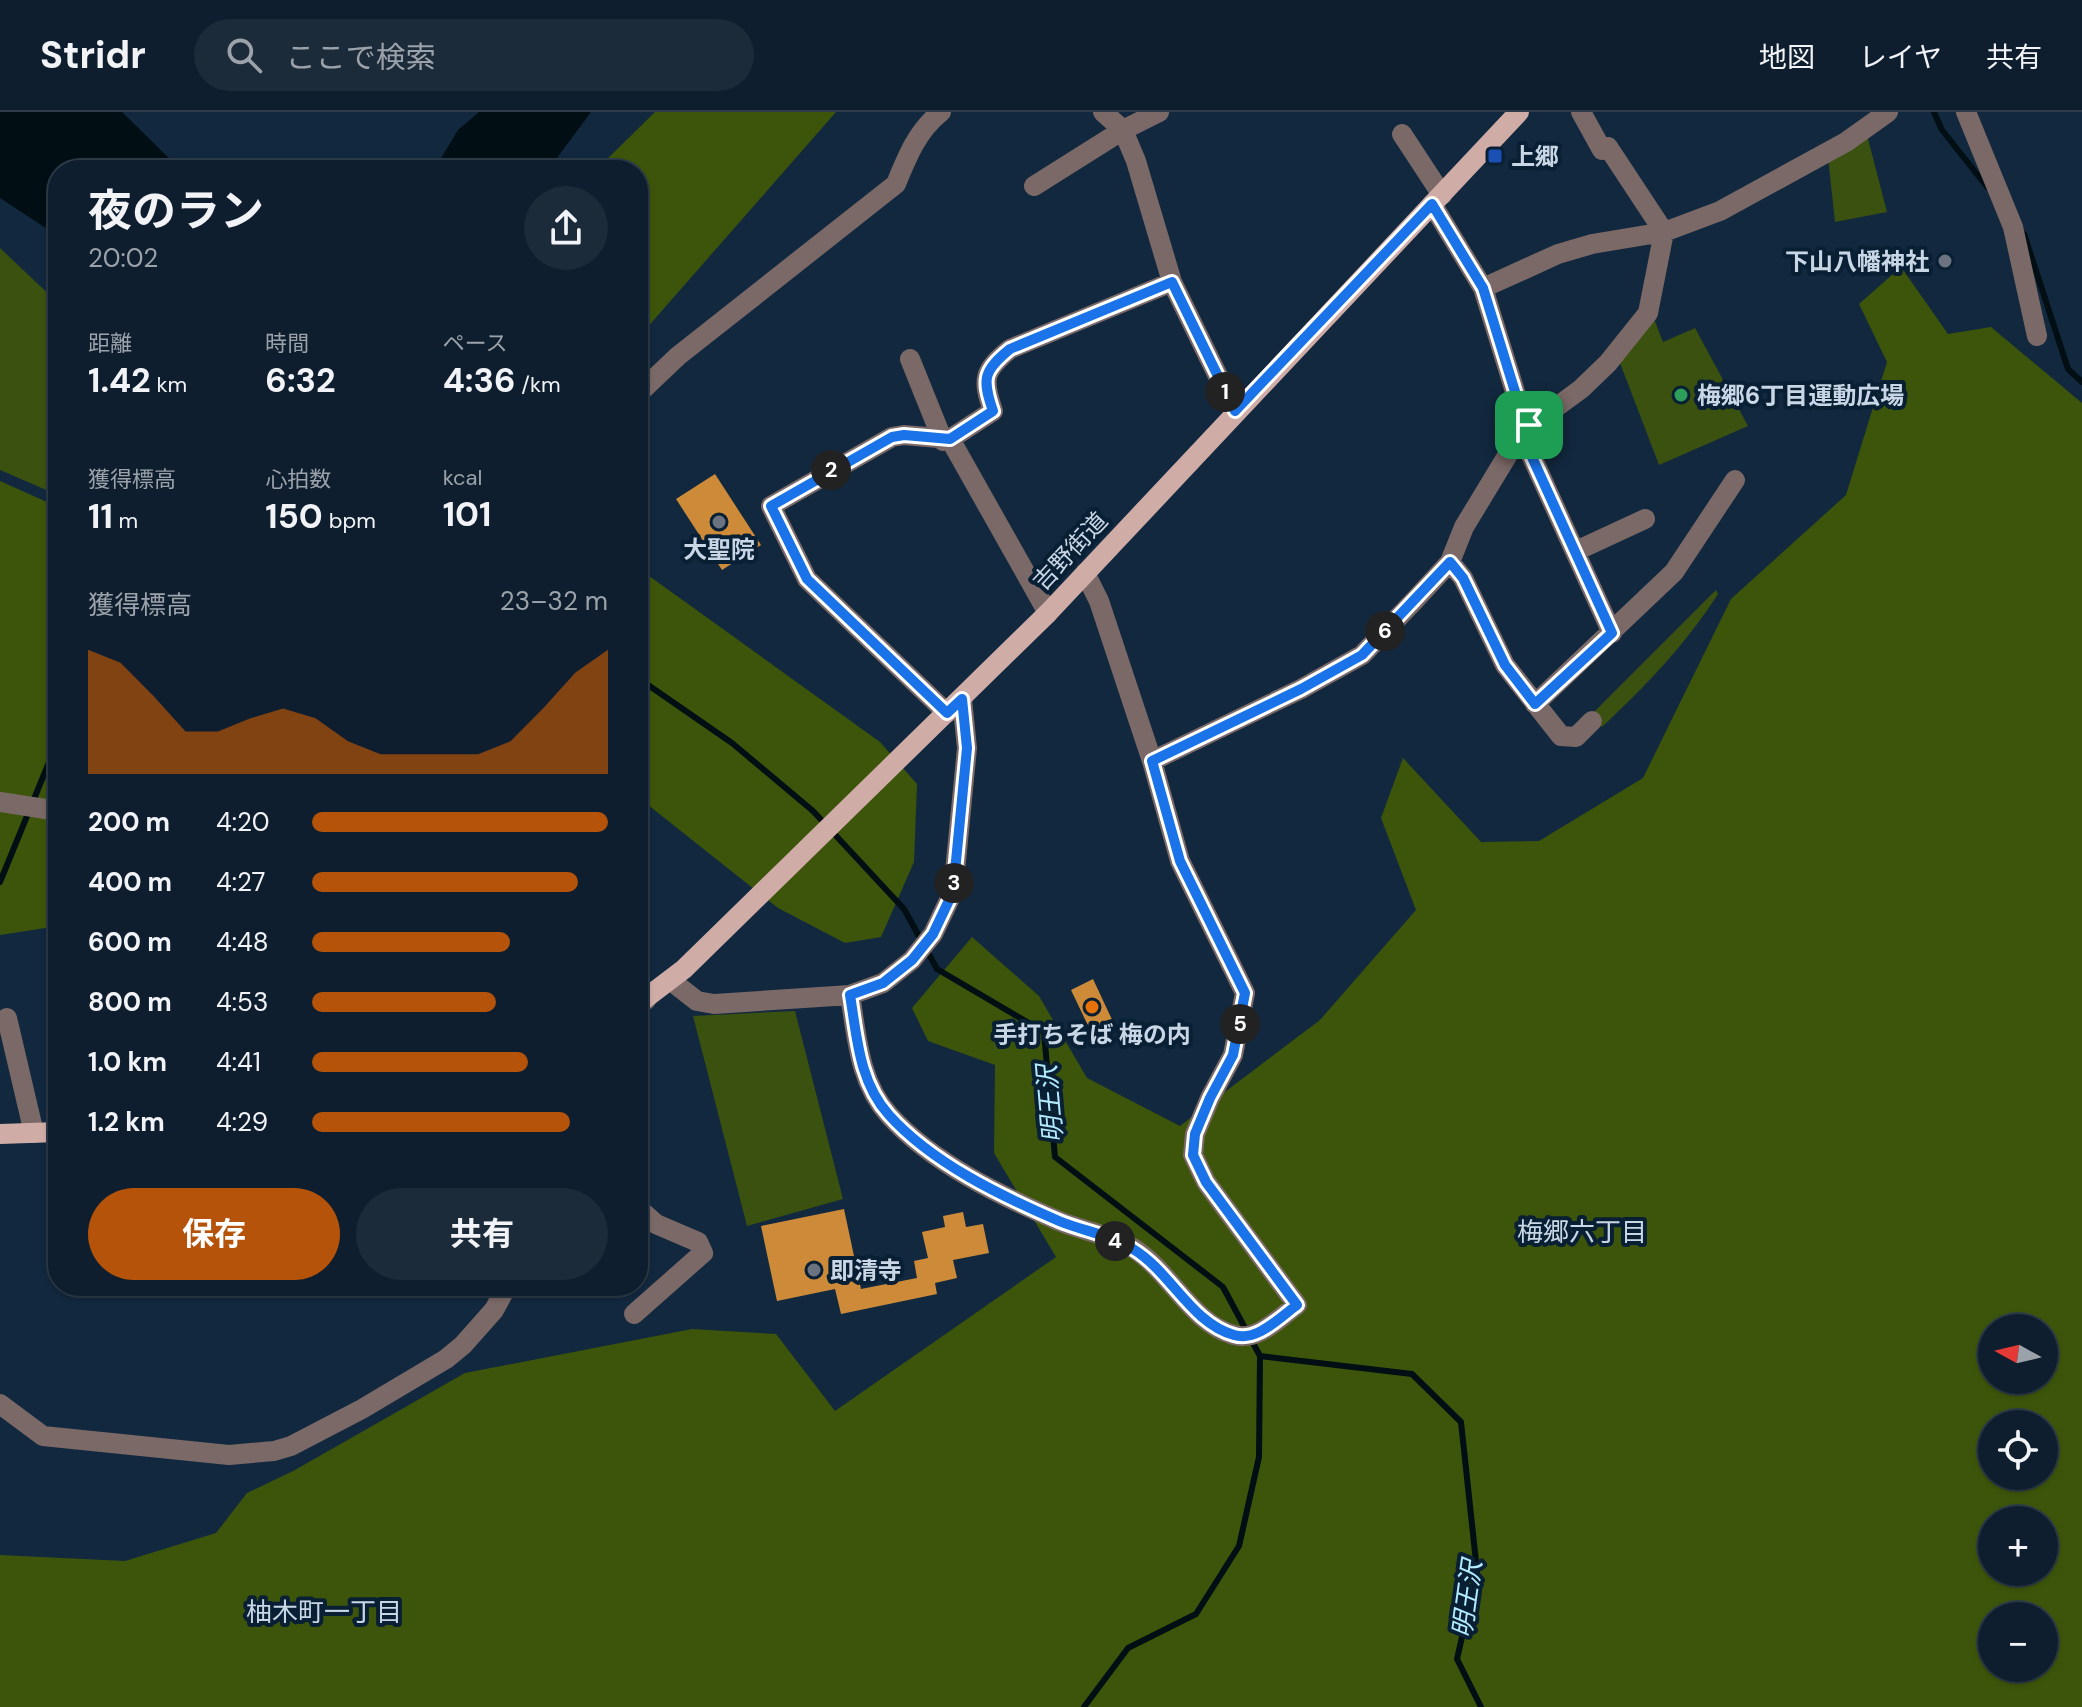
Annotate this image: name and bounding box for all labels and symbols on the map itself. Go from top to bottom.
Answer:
place label: 上郷 [1511,141,1559,172]
marker: 上郷 [1486,147,1504,165]
place label: 下山八幡神社 [1785,246,1929,277]
marker: 下山八幡神社 [1936,252,1954,270]
pin: 1 [1205,372,1245,412]
place label: 梅郷6丁目運動広場 [1697,380,1904,411]
marker: 梅郷6丁目運動広場 [1672,386,1690,404]
pin [1495,391,1563,459]
pin: 2 [811,450,851,490]
street label: 吉野街道 [1026,505,1114,597]
marker: 大聖院 [710,513,728,531]
place label: 大聖院 [683,534,755,565]
pin: 6 [1365,611,1405,651]
pin: 3 [934,863,974,903]
marker: 手打ちそば 梅の内 [1083,998,1101,1016]
pin: 5 [1220,1004,1260,1044]
place label: 手打ちそば 梅の内 [993,1019,1191,1050]
water label: 明王沢 [1029,1061,1070,1144]
district label: 梅郷六丁目 [1517,1215,1647,1249]
pin: 4 [1095,1221,1135,1261]
place label: 即清寺 [830,1255,902,1286]
marker: 即清寺 [805,1261,823,1279]
north arrow [1978,1314,2058,1394]
water label: 明王沢 [1445,1555,1490,1640]
district label: 柚木町一丁目 [246,1595,402,1629]

